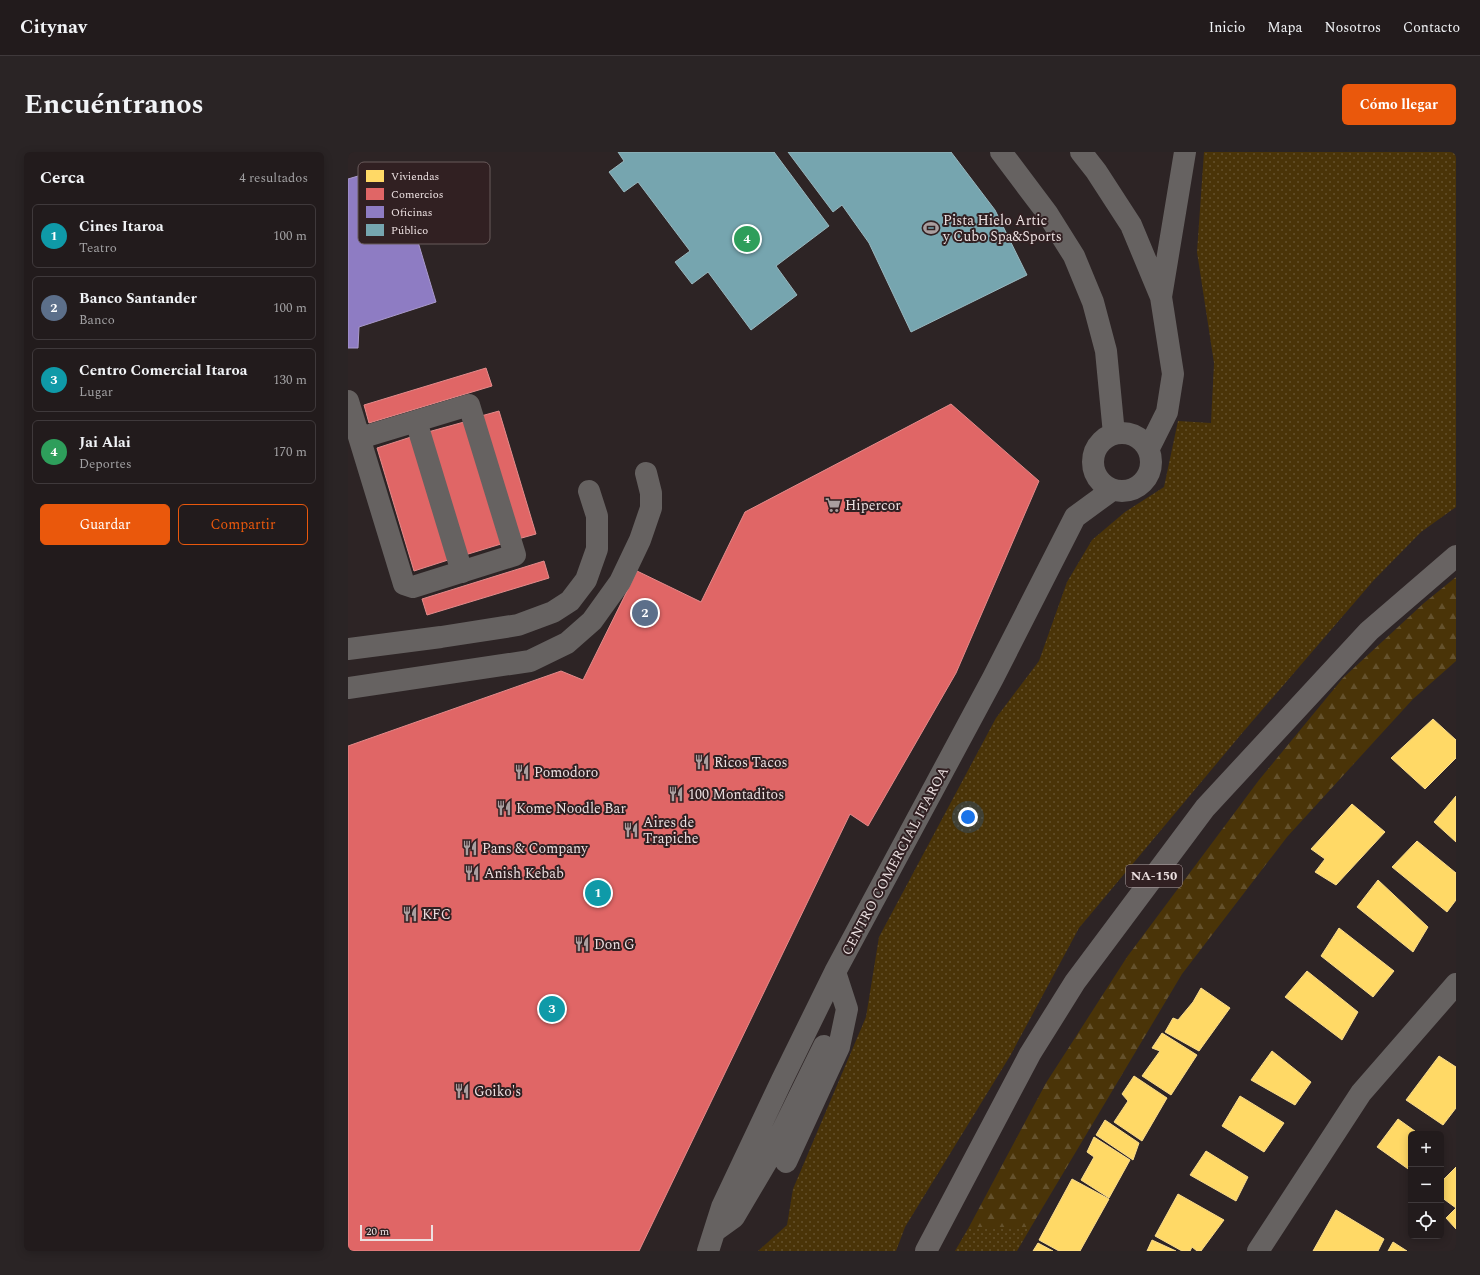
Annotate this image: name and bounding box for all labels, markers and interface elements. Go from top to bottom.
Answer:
text: Citynav [20,13,87,42]
text: Inicio [1209,17,1245,38]
text: Mapa [1267,17,1302,38]
text: Nosotros [1324,17,1381,38]
text: Contacto [1403,17,1460,38]
text: Encuéntranos [24,83,204,126]
button: Cómo llegar [1342,84,1456,125]
legend [358,162,490,244]
text: Cerca [40,165,85,191]
text: 4 resultados [239,168,308,188]
text: Viviendas [391,168,439,185]
text: Comercios [391,186,443,203]
text: Oficinas [391,204,432,221]
place label: Pista Hielo Artic y Cubo Spa&Sports [942,210,1062,247]
text: Cines Itaroa [79,215,164,238]
sports icon: Pista Hielo Artic y Cubo Spa&Sports [922,219,940,237]
text: Público [391,222,428,239]
pin: 4 [734,224,760,254]
text: 1 [50,226,58,246]
text: 100 m [273,226,307,246]
text: Teatro [79,238,117,258]
text: Banco Santander [79,287,197,310]
text: 2 [50,298,58,318]
text: 100 m [273,298,307,318]
text: Banco [79,310,115,330]
text: Centro Comercial Itaroa [79,359,247,382]
text: 3 [50,370,58,390]
text: 130 m [273,370,307,390]
text: Lugar [79,382,113,402]
text: Jai Alai [79,431,131,454]
text: 4 [50,442,58,462]
text: 170 m [273,442,307,462]
text: Deportes [79,454,132,474]
place label: Hipercor [845,495,901,516]
supermarket icon: Hipercor [824,496,842,514]
button: Guardar [40,504,170,545]
button: Compartir [178,504,308,545]
pin: 2 [632,598,658,628]
place label: Ricos Tacos [714,752,788,773]
restaurant icon: Ricos Tacos [693,753,711,771]
place label: Pomodoro [534,762,598,783]
street label: CENTRO COMERCIAL ITAROA [836,762,954,959]
restaurant icon: Pomodoro [513,763,531,781]
place label: 100 Montaditos [688,784,784,805]
restaurant icon: 100 Montaditos [667,785,685,803]
place label: Kome Noodle Bar [516,798,626,819]
restaurant icon: Kome Noodle Bar [495,799,513,817]
your location [958,807,978,827]
place label: Aires de Trapiche [643,812,699,849]
restaurant icon: Aires de Trapiche [622,821,640,839]
place label: Pans & Company [482,838,589,859]
restaurant icon: Pans & Company [461,839,479,857]
place label: Anish Kebab [484,863,564,884]
restaurant icon: Anish Kebab [463,864,481,882]
road number: NA-150 [1126,865,1182,887]
pin: 1 [585,878,611,908]
place label: KFC [422,904,451,925]
restaurant icon: KFC [401,905,419,923]
place label: Don G [594,934,635,955]
restaurant icon: Don G [573,935,591,953]
pin: 3 [539,994,565,1024]
place label: Goiko's [474,1081,521,1102]
restaurant icon: Goiko's [453,1082,471,1100]
map controls [1408,1131,1444,1239]
button: + [1408,1131,1444,1167]
button: − [1408,1167,1444,1203]
button: locate [1408,1203,1444,1239]
scale bar [360,1223,433,1242]
text: 20 m [366,1223,389,1240]

